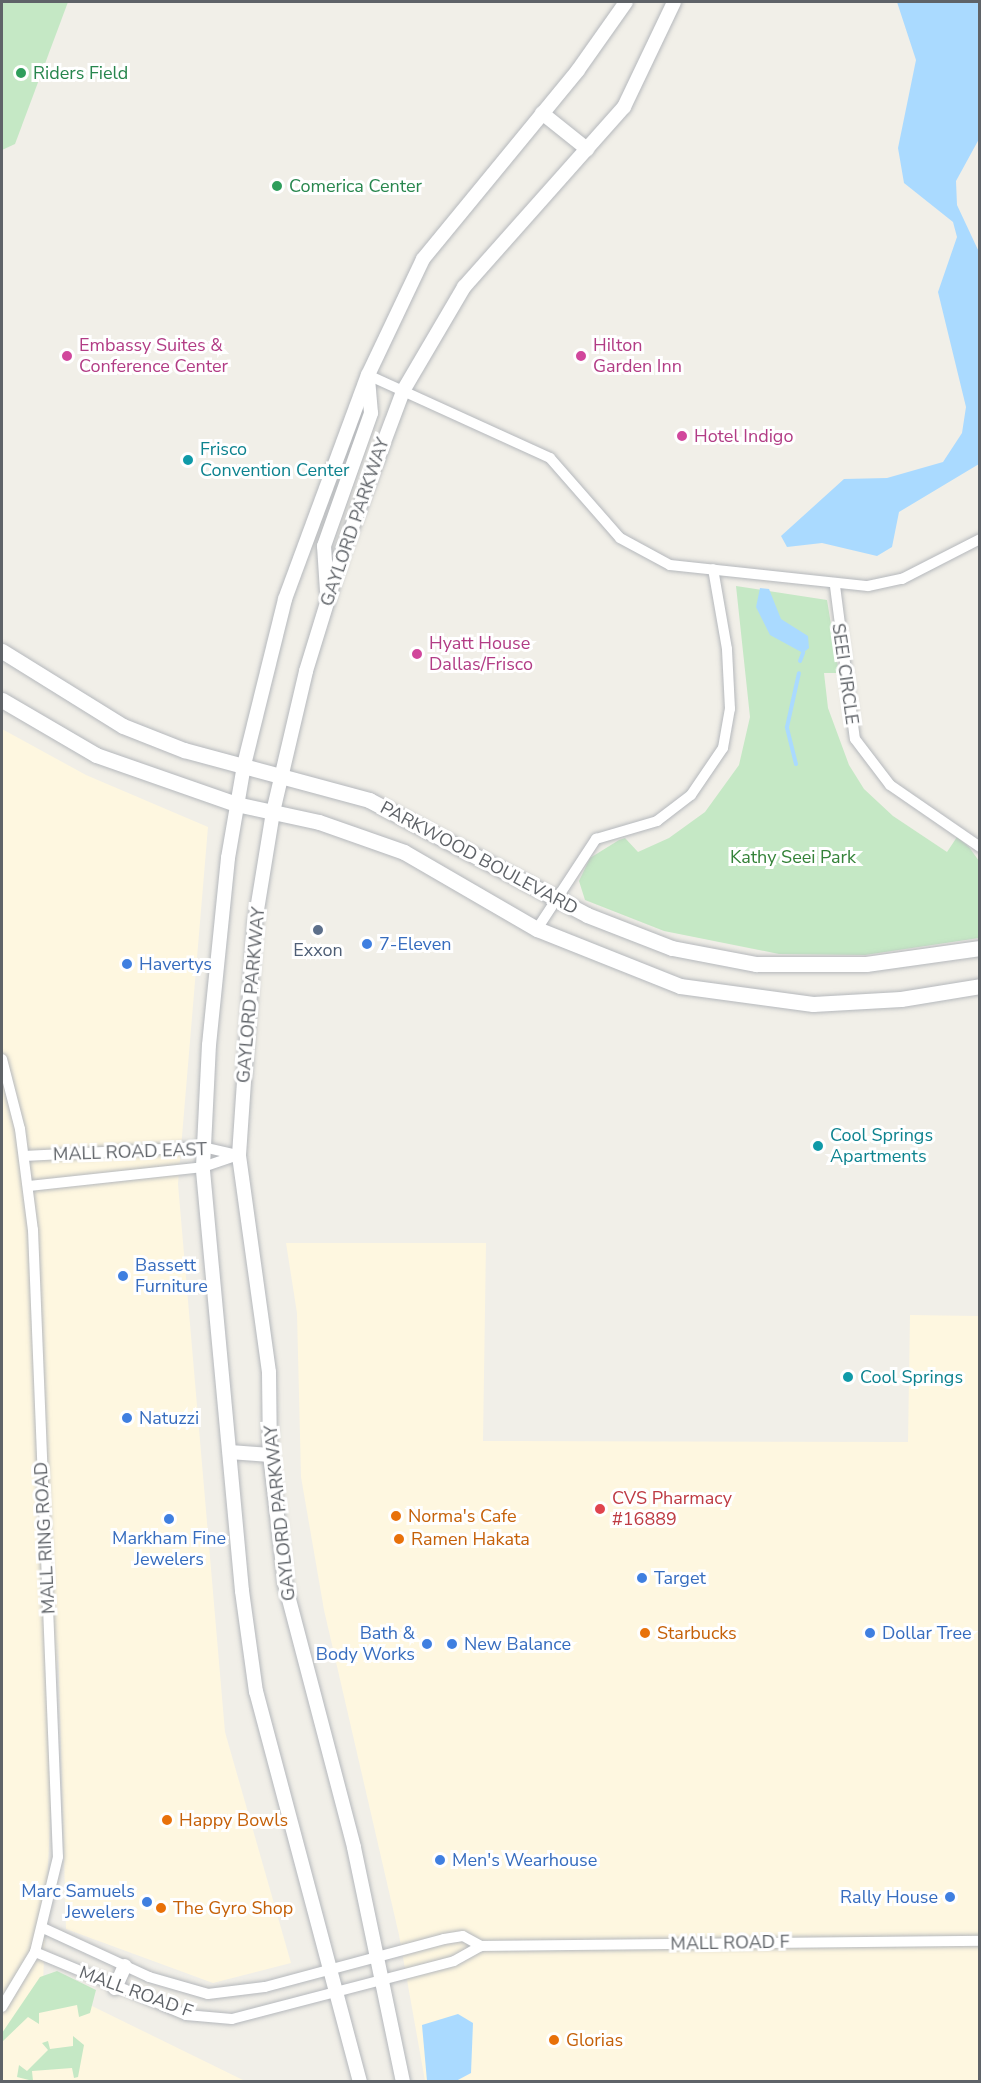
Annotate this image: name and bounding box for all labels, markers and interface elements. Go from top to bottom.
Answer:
place label: Riders Field [33,62,128,84]
marker: Riders Field [14,66,28,80]
place label: Comerica Center [289,175,422,197]
marker: Comerica Center [270,179,284,193]
place label: Embassy Suites & Conference Center [79,335,228,378]
place label: Hilton Garden Inn [593,335,682,378]
marker: Embassy Suites & Conference Center [60,349,74,363]
marker: Hilton Garden Inn [574,349,588,363]
place label: Hotel Indigo [694,425,793,447]
marker: Hotel Indigo [675,429,689,443]
street label: GAYLORD PARKWAY [316,435,394,609]
place label: Frisco Convention Center [200,439,349,482]
marker: Frisco Convention Center [181,453,195,467]
street label: SEEI CIRCLE [827,622,863,726]
place label: Hyatt House Dallas/Frisco [429,633,533,676]
marker: Hyatt House Dallas/Frisco [410,647,424,661]
street label: PARKWOOD BOULEVARD [377,797,581,919]
park label: Kathy Seei Park [730,846,856,868]
street label: GAYLORD PARKWAY [233,906,269,1084]
marker: Exxon [311,923,325,937]
place label: 7-Eleven [379,933,452,955]
marker: 7-Eleven [360,937,374,951]
place label: Exxon [293,939,343,961]
place label: Havertys [139,953,212,975]
marker: Havertys [120,957,134,971]
place label: Cool Springs Apartments [830,1125,933,1168]
street label: MALL ROAD EAST [53,1139,207,1165]
marker: Cool Springs Apartments [811,1139,825,1153]
place label: Bassett Furniture [135,1255,208,1298]
marker: Bassett Furniture [116,1269,130,1283]
place label: Cool Springs [860,1366,963,1388]
marker: Cool Springs [841,1370,855,1384]
place label: Natuzzi [139,1407,199,1429]
marker: Natuzzi [120,1411,134,1425]
street label: GAYLORD PARKWAY [260,1424,300,1602]
street label: MALL RING ROAD [30,1461,60,1615]
place label: CVS Pharmacy #16889 [612,1488,732,1530]
marker: CVS Pharmacy #16889 [593,1502,607,1516]
place label: Norma's Cafe [408,1505,517,1527]
marker: Norma's Cafe [389,1509,403,1523]
marker: Markham Fine Jewelers [162,1512,176,1526]
place label: Markham Fine Jewelers [112,1528,226,1570]
place label: Ramen Hakata [411,1528,530,1550]
marker: Ramen Hakata [392,1532,406,1546]
place label: Target [654,1567,706,1589]
marker: Target [635,1571,649,1585]
place label: Starbucks [657,1622,737,1644]
place label: Dollar Tree [882,1622,972,1644]
place label: Bath & Body Works [316,1623,415,1666]
marker: Starbucks [638,1626,652,1640]
marker: Dollar Tree [863,1626,877,1640]
place label: New Balance [464,1633,571,1655]
marker: Bath & Body Works [420,1637,434,1651]
marker: New Balance [445,1637,459,1651]
place label: Happy Bowls [179,1809,288,1831]
marker: Happy Bowls [160,1813,174,1827]
place label: Men's Wearhouse [452,1849,597,1871]
marker: Men's Wearhouse [433,1853,447,1867]
place label: Marc Samuels Jewelers [21,1881,135,1924]
place label: Rally House [840,1886,938,1908]
marker: Rally House [943,1890,957,1904]
marker: Marc Samuels Jewelers [140,1895,154,1909]
place label: The Gyro Shop [173,1897,293,1919]
marker: The Gyro Shop [154,1901,168,1915]
street label: MALL ROAD F [670,1931,790,1955]
street label: MALL ROAD F [76,1961,196,2023]
place label: Glorias [566,2029,623,2051]
marker: Glorias [547,2033,561,2047]

